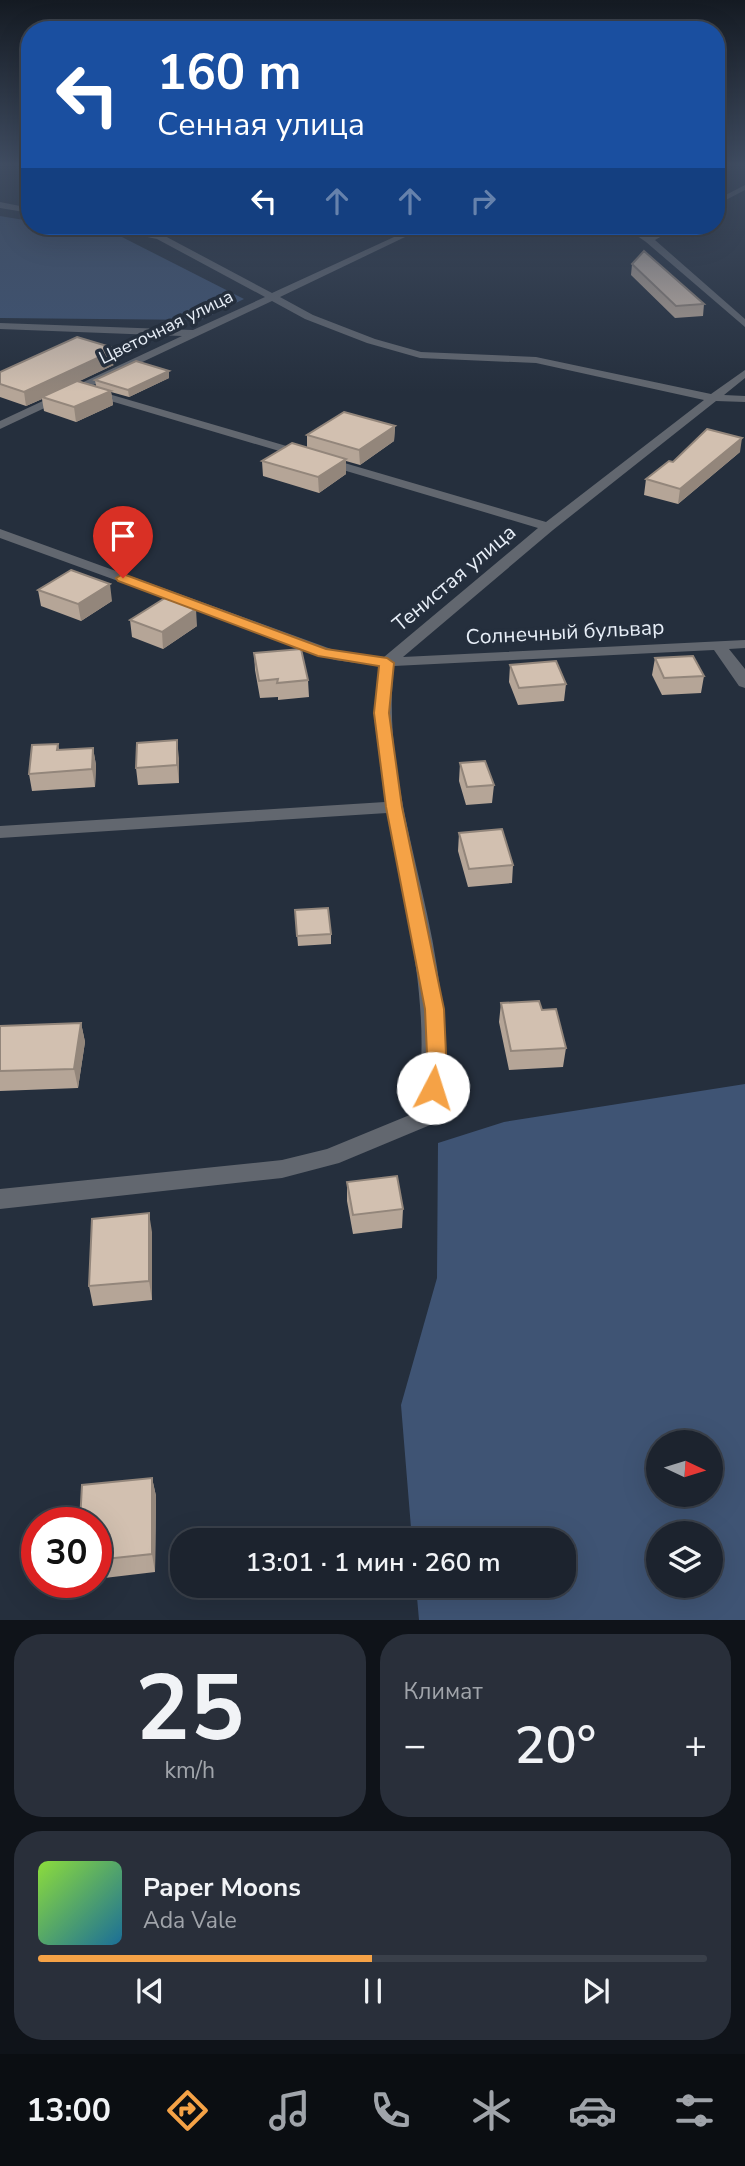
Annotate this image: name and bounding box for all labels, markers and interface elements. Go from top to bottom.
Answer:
text: 160 m [157,39,301,106]
icon: left [42,49,133,140]
text: Сенная улица [157,103,365,146]
icon: left [245,182,283,220]
icon: ahead [318,182,356,220]
icon: ahead [391,182,429,220]
icon: right [464,182,502,220]
street label: Цветочная улица [95,284,237,370]
pin [93,506,153,578]
icon: arrive [104,517,142,555]
street label: Тенистая улица [386,518,522,638]
street label: Солнечный бульвар [465,613,665,651]
position arrow [396,1051,470,1125]
north arrow [646,1430,723,1507]
map controls [646,1430,723,1598]
speed limit sign: 30 [21,1507,112,1598]
button: layers [646,1521,723,1598]
text: 13:01 · 1 мин · 260 m [245,1545,501,1580]
text: 25 [135,1647,244,1771]
text: Климат [404,1676,483,1707]
text: 20° [514,1710,596,1781]
text: − [404,1720,426,1771]
text: + [684,1720,707,1771]
text: km/h [164,1755,215,1786]
text: Paper Moons [143,1870,301,1905]
text: Ada Vale [143,1905,237,1936]
icon: previous [131,1972,169,2010]
icon: pause [354,1972,392,2010]
icon: next [577,1972,615,2010]
icon: directions [163,2086,212,2135]
icon: music [265,2086,314,2135]
icon: phone [366,2086,415,2135]
icon: climate [467,2086,516,2135]
icon: car [568,2086,617,2135]
icon: filters [670,2086,719,2135]
text: 13:00 [26,2089,111,2132]

